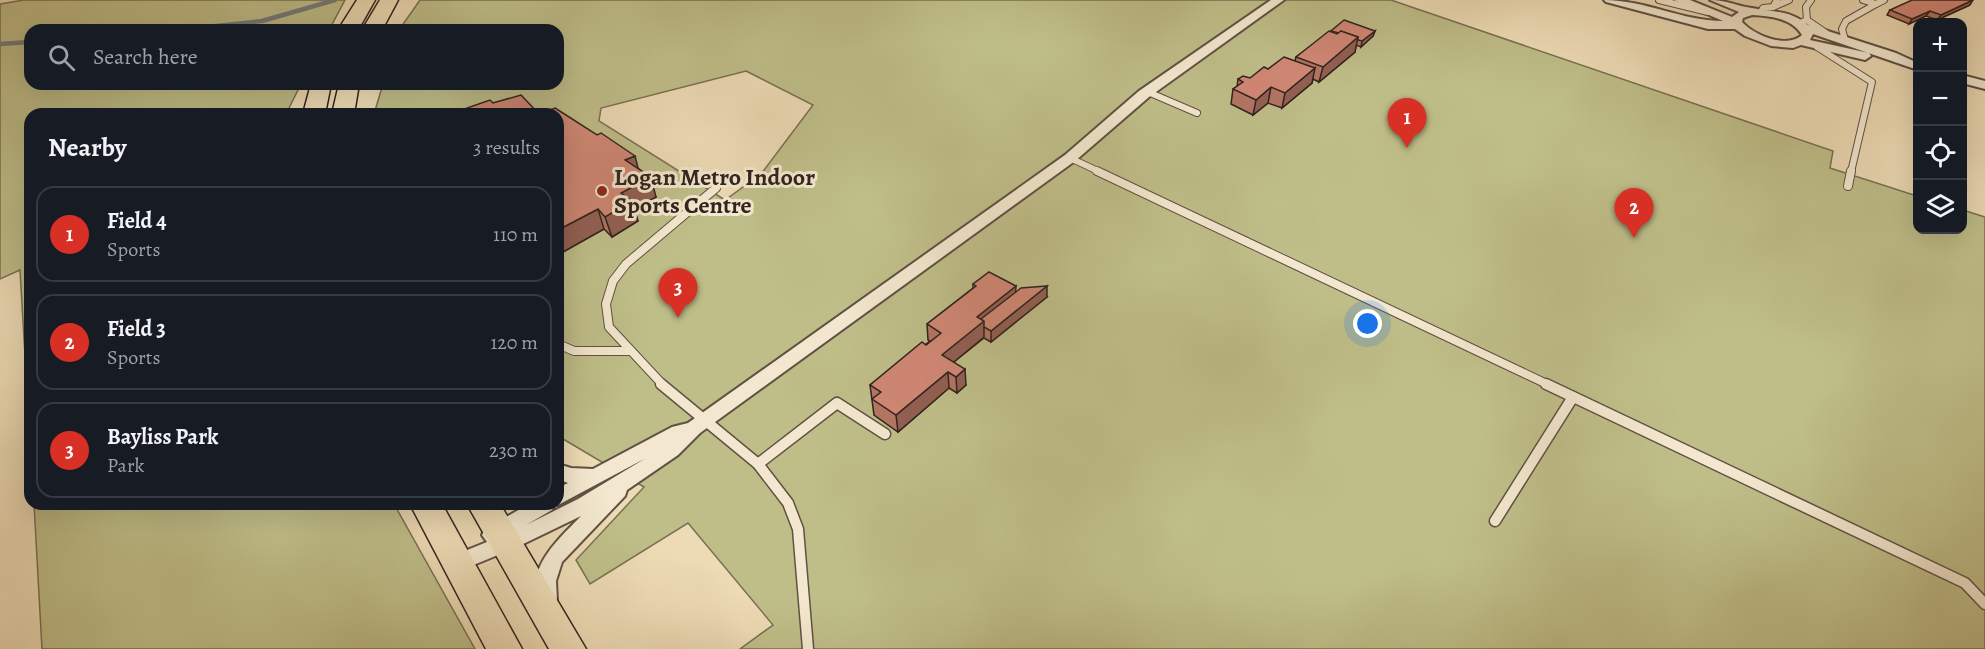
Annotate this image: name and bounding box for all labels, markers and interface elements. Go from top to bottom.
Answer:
map controls [1913,18,1967,234]
button: + [1913,18,1967,72]
search box [24,24,564,90]
icon: search [45,41,78,74]
text: Search here [93,42,198,72]
button: − [1913,72,1967,126]
pin: 1 [1388,98,1426,148]
button: locate [1913,126,1967,180]
text: Nearby [48,130,127,165]
text: 3 results [473,134,540,161]
place label: Logan Metro Indoor Sports Centre [614,161,815,221]
button: layers [1913,180,1967,234]
marker: Logan Metro Indoor Sports Centre [595,184,609,198]
pin: 2 [1614,188,1654,238]
text: Field 4 [107,206,167,236]
text: 1 [66,221,73,248]
text: 110 m [493,221,538,248]
text: Sports [107,236,160,263]
pin: 3 [658,268,698,318]
your location [1353,309,1382,338]
text: Field 3 [107,314,166,344]
text: 2 [65,329,74,356]
text: 120 m [490,329,538,356]
text: Sports [107,344,160,371]
text: Bayliss Park [107,422,218,452]
text: 3 [65,437,74,464]
text: 230 m [489,437,538,464]
text: Park [107,452,145,479]

